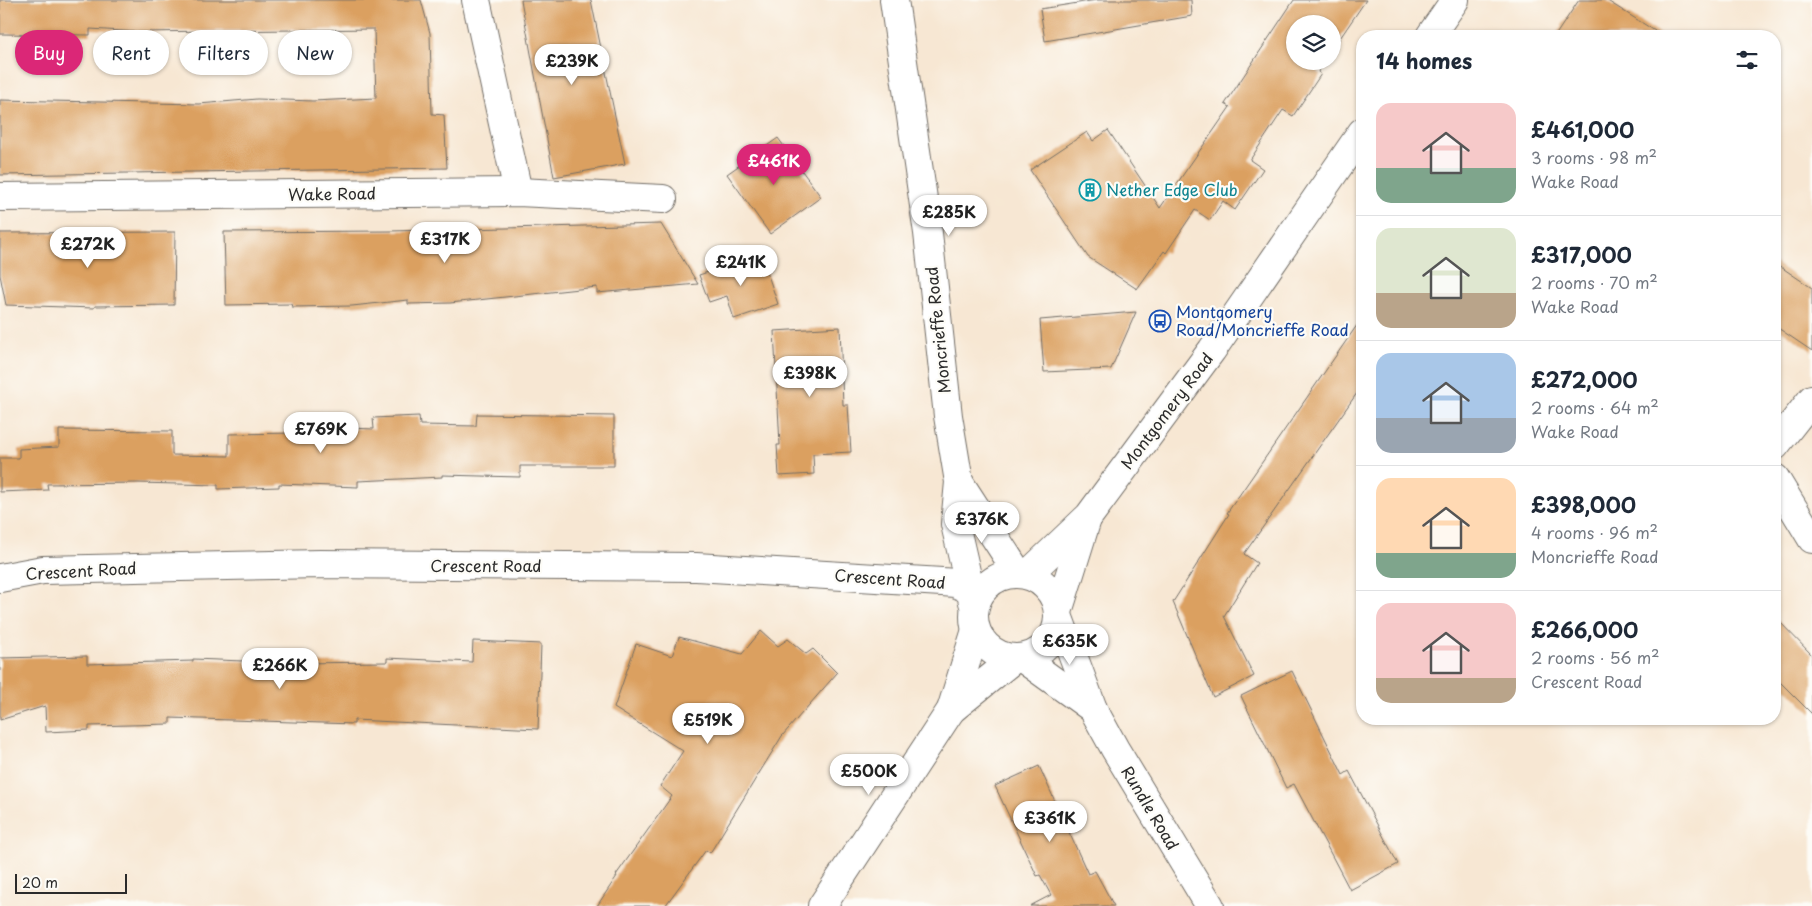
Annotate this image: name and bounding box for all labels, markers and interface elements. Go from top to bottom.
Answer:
map controls [1286,15,1341,70]
button: layers [1286,15,1341,70]
chip: Buy [15,30,83,75]
chip: Rent [93,30,169,75]
chip: Filters [179,30,268,75]
chip: New [278,30,352,75]
pin: £239K [537,44,607,86]
text: 14 homes [1376,44,1472,76]
icon: filters [1733,46,1761,74]
text: £239K [545,48,599,72]
text: £461,000 [1531,113,1634,145]
icon: home [1416,123,1476,183]
pin: £461K [739,144,809,186]
text: 3 rooms · 98 m² [1531,145,1657,169]
text: £461K [748,148,800,172]
text: Wake Road [1531,169,1619,193]
place label: Nether Edge Club [1106,177,1238,201]
building icon: Nether Edge Club [1078,178,1102,202]
street label: Wake Road [288,180,376,206]
pin: £285K [914,194,984,237]
text: £285K [922,199,976,223]
pin: £317K [410,222,480,264]
pin: £272K [53,226,123,269]
text: £317K [420,226,470,250]
text: £272K [61,231,115,255]
text: £317,000 [1531,238,1632,270]
pin: £241K [706,244,776,287]
icon: home [1416,248,1476,308]
text: £241K [716,249,766,273]
street label: Moncrieffe Road [918,265,956,395]
text: 2 rooms · 70 m² [1531,270,1658,294]
text: Wake Road [1531,294,1619,318]
place label: Montgomery Road/Moncrieffe Road [1176,299,1349,341]
bus stop icon: Montgomery Road/Moncrieffe Road [1148,309,1172,333]
street label: Montgomery Road [1114,347,1218,474]
pin: £398K [775,356,845,398]
text: £398K [783,360,837,384]
text: £272,000 [1531,363,1638,395]
icon: home [1416,373,1476,433]
text: 2 rooms · 64 m² [1531,395,1659,419]
pin: £769K [286,412,356,454]
text: £769K [295,416,347,440]
text: Wake Road [1531,419,1619,443]
text: £398,000 [1531,488,1636,520]
icon: home [1416,498,1476,558]
pin: £376K [947,502,1017,544]
text: £376K [955,506,1009,530]
text: 4 rooms · 96 m² [1531,520,1658,544]
text: Moncrieffe Road [1531,544,1659,568]
street label: Crescent Road [430,553,542,577]
street label: Crescent Road [25,555,137,585]
street label: Crescent Road [834,562,946,594]
text: £266,000 [1531,613,1638,645]
icon: home [1416,623,1476,683]
pin: £635K [1035,624,1105,666]
text: £635K [1043,628,1097,652]
text: 2 rooms · 56 m² [1531,645,1660,669]
pin: £266K [245,648,315,690]
text: £266K [253,652,307,676]
text: Crescent Road [1531,669,1642,693]
pin: £519K [673,702,743,745]
text: £519K [683,707,733,731]
pin: £500K [834,754,904,796]
text: £500K [841,758,897,782]
street label: Rundle Road [1116,761,1185,854]
pin: £361K [1015,800,1085,843]
text: £361K [1024,805,1076,829]
scale bar [15,871,128,894]
text: 20 m [22,872,58,893]

